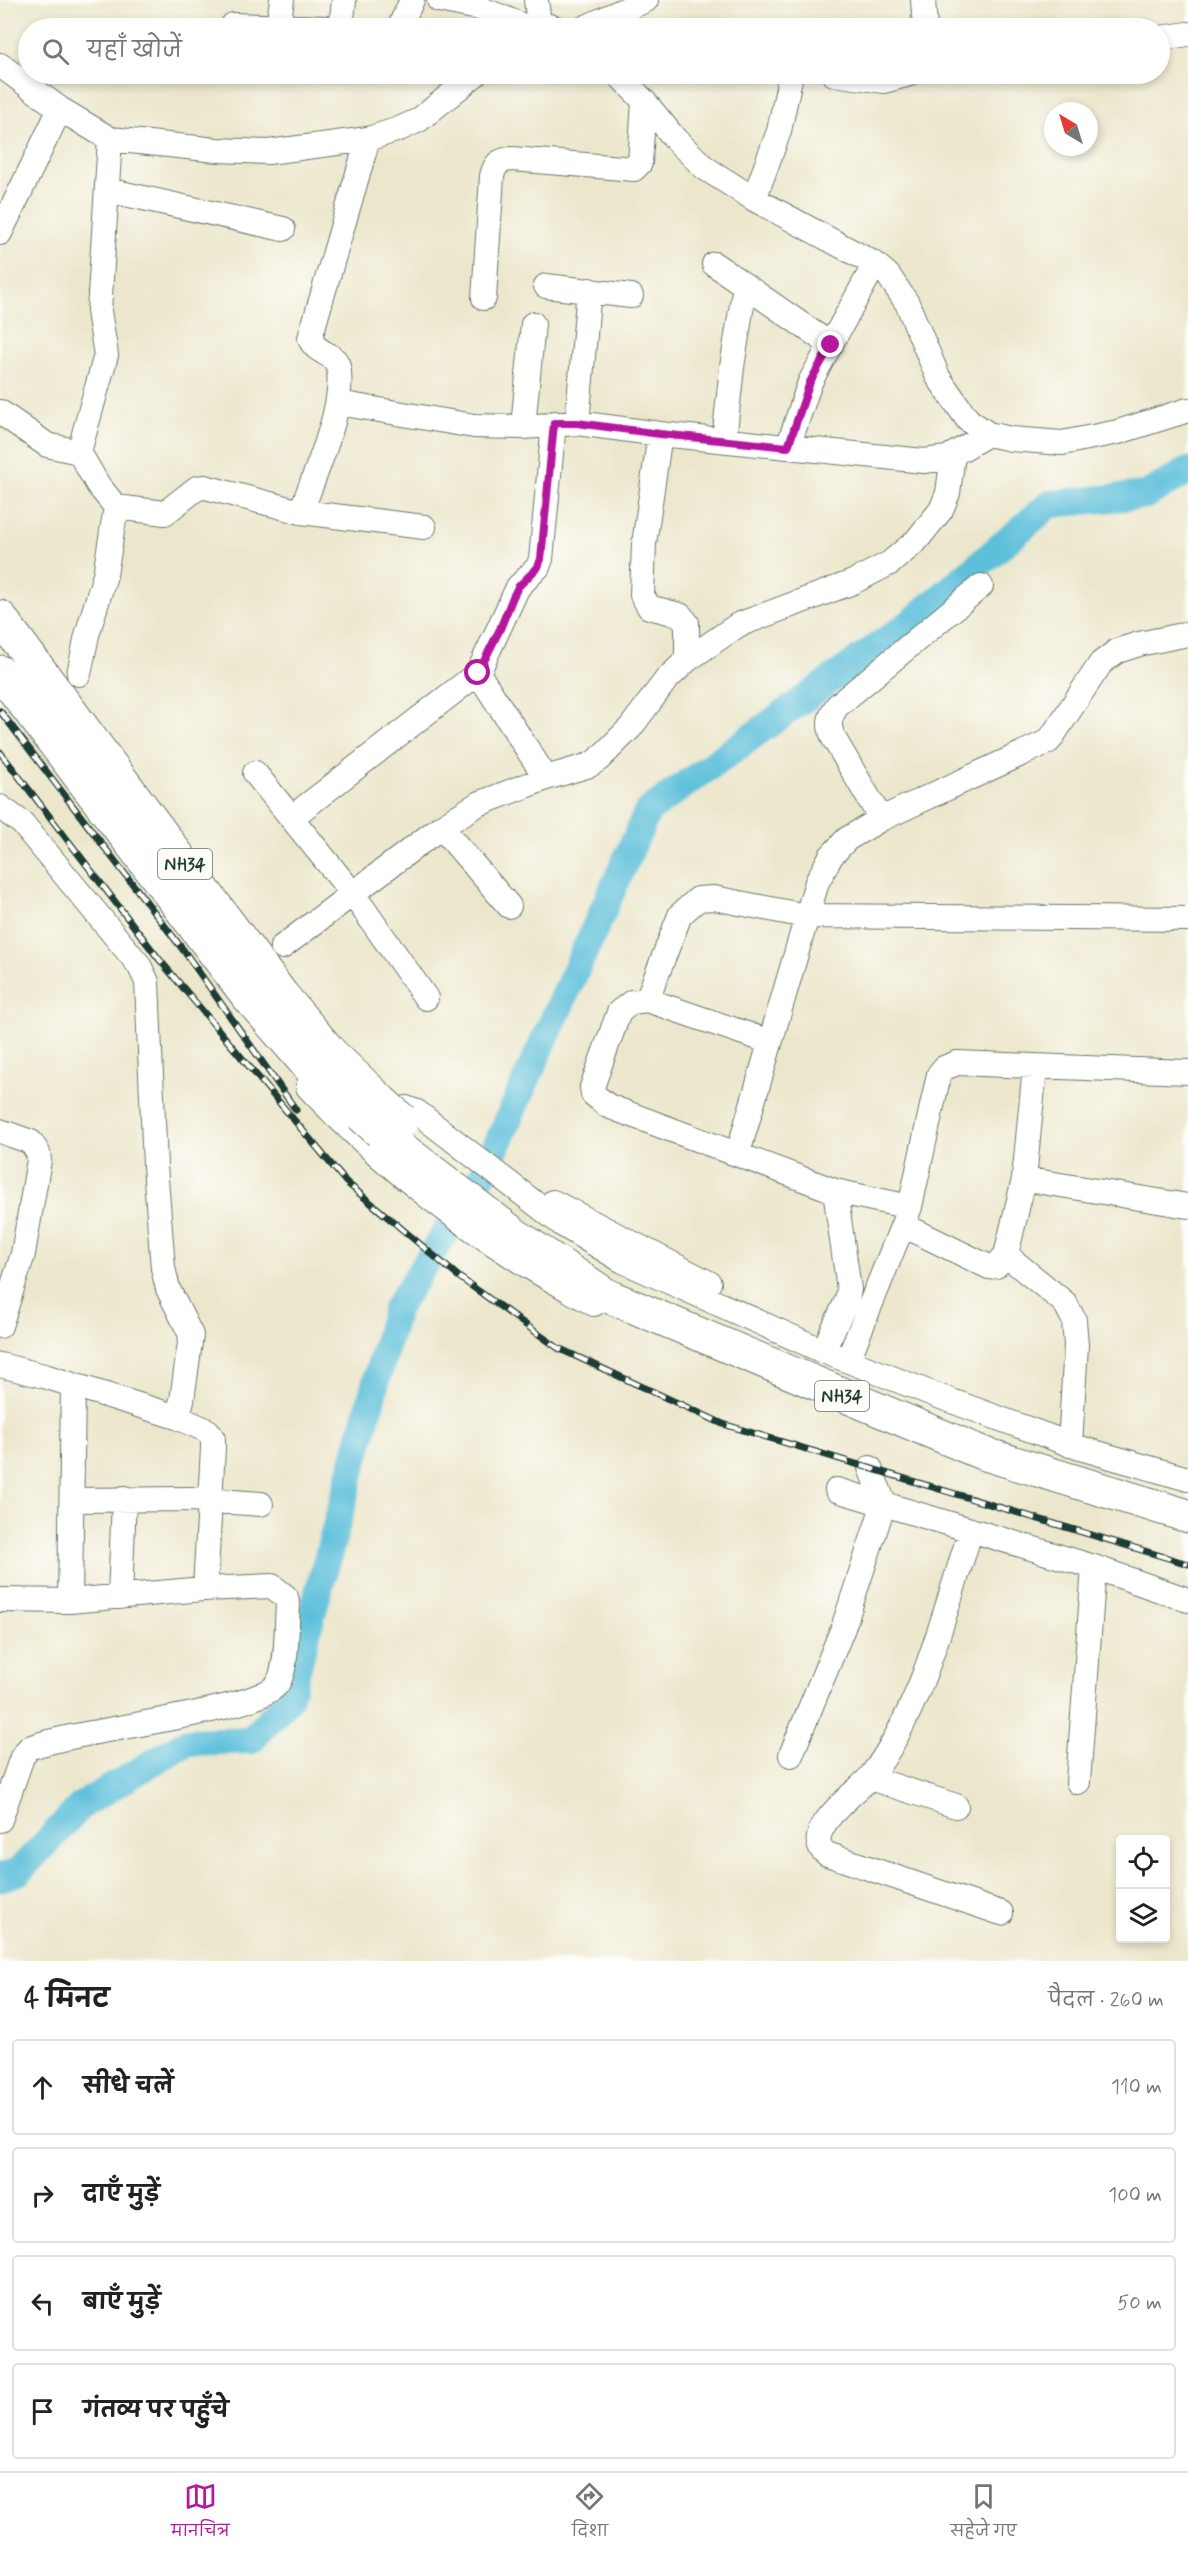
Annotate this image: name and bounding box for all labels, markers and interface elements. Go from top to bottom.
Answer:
search box [18,18,1170,84]
icon: search [39,35,72,68]
text: यहाँ खोजें [87,37,182,65]
north arrow [1044,102,1098,156]
route end [817,331,843,357]
route start [464,659,490,685]
road number: NH34 [158,849,212,879]
road number: NH34 [815,1381,869,1411]
map controls [1116,1835,1170,1943]
button: locate [1116,1835,1170,1889]
button: layers [1116,1889,1170,1943]
text: 4 मिनट [24,1983,109,2017]
text: पैदल · 260 m [1048,1987,1164,2014]
icon: ahead [26,2071,59,2104]
text: सीधे चलें [83,2073,173,2101]
text: 110 m [1111,2074,1162,2101]
icon: right [26,2179,59,2212]
text: दाएँ मुड़ें [83,2181,160,2209]
text: 100 m [1108,2182,1162,2209]
icon: left [26,2287,59,2320]
text: बाएँ मुड़ें [83,2289,161,2317]
text: 50 m [1117,2290,1162,2317]
icon: arrive [26,2395,59,2428]
text: गंतव्य पर पहुँचे [83,2397,229,2425]
tab: मानचित्र [171,2480,230,2548]
tab: दिशा [572,2480,608,2548]
tab: सहेजे गए [950,2480,1017,2548]

